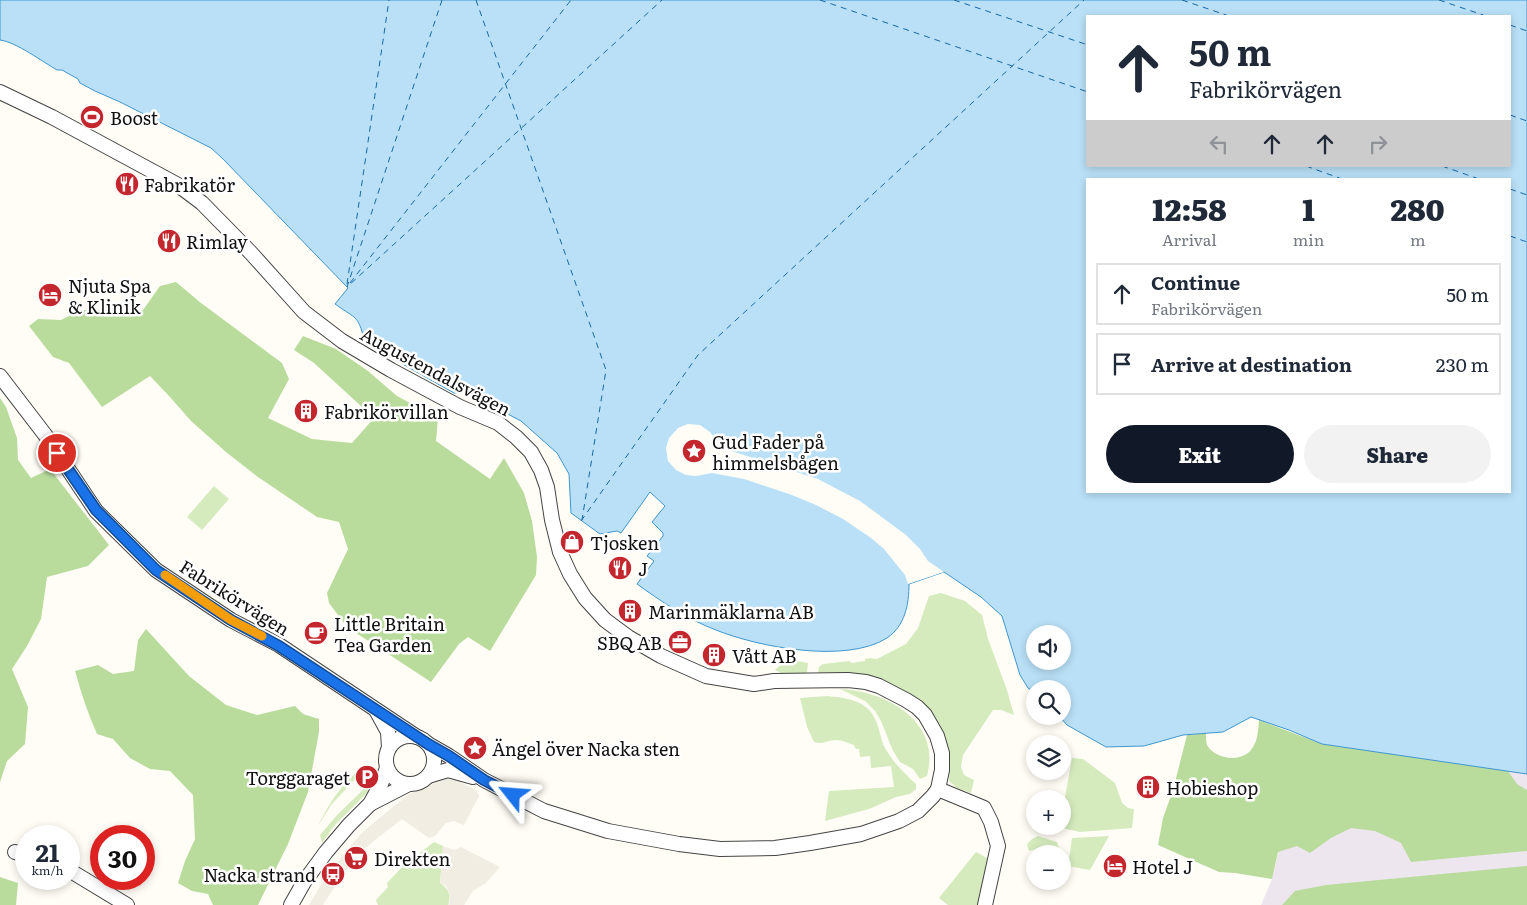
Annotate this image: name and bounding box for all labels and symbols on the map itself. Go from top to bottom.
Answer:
sports icon: Boost [79,104,105,130]
place label: Boost [110,104,159,131]
restaurant icon: Fabrikatör [114,171,140,197]
place label: Fabrikatör [144,171,235,198]
restaurant icon: Rimlay [156,228,182,254]
place label: Rimlay [186,228,248,255]
place label: Njuta Spa & Klinik [68,272,151,320]
hotel icon: Njuta Spa & Klinik [37,282,63,308]
street label: Augustendalsvägen [356,320,516,422]
building icon: Fabrikörvillan [293,398,319,424]
place label: Fabrikörvillan [324,398,449,425]
place label: Gud Fader på himmelsbågen [712,428,839,476]
pin [36,432,78,474]
place icon: Gud Fader på himmelsbågen [681,438,707,464]
shop icon: Tjosken [559,529,585,555]
place label: Tjosken [590,529,659,556]
street label: Fabrikörvägen [175,552,295,642]
restaurant icon: J [607,555,633,581]
place label: J [638,555,648,582]
building icon: Marinmäklarna AB [617,598,643,624]
place label: Marinmäklarna AB [648,598,814,625]
place label: Little Britain Tea Garden [334,610,445,658]
cafe icon: Little Britain Tea Garden [303,620,329,646]
place label: SBQ AB [597,629,662,656]
office icon: SBQ AB [667,629,693,655]
building icon: Vått AB [701,642,727,668]
place label: Vått AB [732,642,797,669]
place icon: Ängel över Nacka sten [462,735,488,761]
place label: Ängel över Nacka sten [492,735,680,762]
place label: Torggaraget [245,764,351,791]
parking icon: Torggaraget [354,764,380,790]
position arrow [486,768,538,820]
building icon: Hobieshop [1135,774,1161,800]
place label: Hobieshop [1166,774,1258,801]
speed limit sign: 30 [90,825,155,890]
supermarket icon: Direkten [343,845,369,871]
place label: Direkten [374,845,450,872]
hotel icon: Hotel J [1102,853,1128,879]
place label: Hotel J [1132,853,1193,880]
place label: Nacka strand [203,861,316,888]
bus stop icon: Nacka strand [320,861,346,887]

